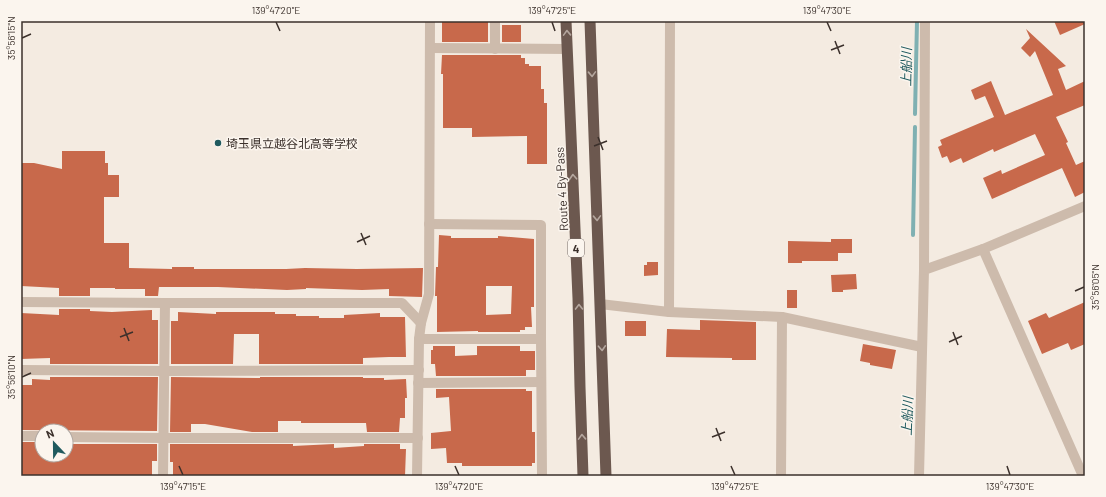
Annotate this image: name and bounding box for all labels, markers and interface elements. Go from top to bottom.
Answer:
text: 139°47'20"E [252,4,300,16]
text: 139°47'25"E [528,4,576,16]
text: 139°47'30"E [803,4,851,16]
text: 35°56'15"N [5,16,17,60]
one-way arrow [562,30,571,36]
water label: 上船川 [898,45,914,87]
one-way arrow [587,71,596,77]
place label: 埼玉県立越谷北高等学校 [226,136,358,150]
marker: 埼玉県立越谷北高等学校 [213,138,223,148]
street label: Route 4 By-Pass [552,146,570,231]
one-way arrow [569,174,577,180]
one-way arrow [593,215,601,221]
road number: 4 [568,239,584,257]
text: 35°56'05"N [1089,264,1101,310]
one-way arrow [574,304,583,310]
one-way arrow [597,345,606,351]
text: 35°56'10"N [5,355,17,399]
water label: 上船川 [898,394,916,436]
north arrow [34,423,74,463]
text: N [44,426,56,441]
one-way arrow [577,434,586,440]
text: 139°47'15"E [160,480,206,492]
text: 139°47'20"E [435,480,483,492]
text: 139°47'25"E [711,480,759,492]
text: 139°47'30"E [986,480,1034,492]

